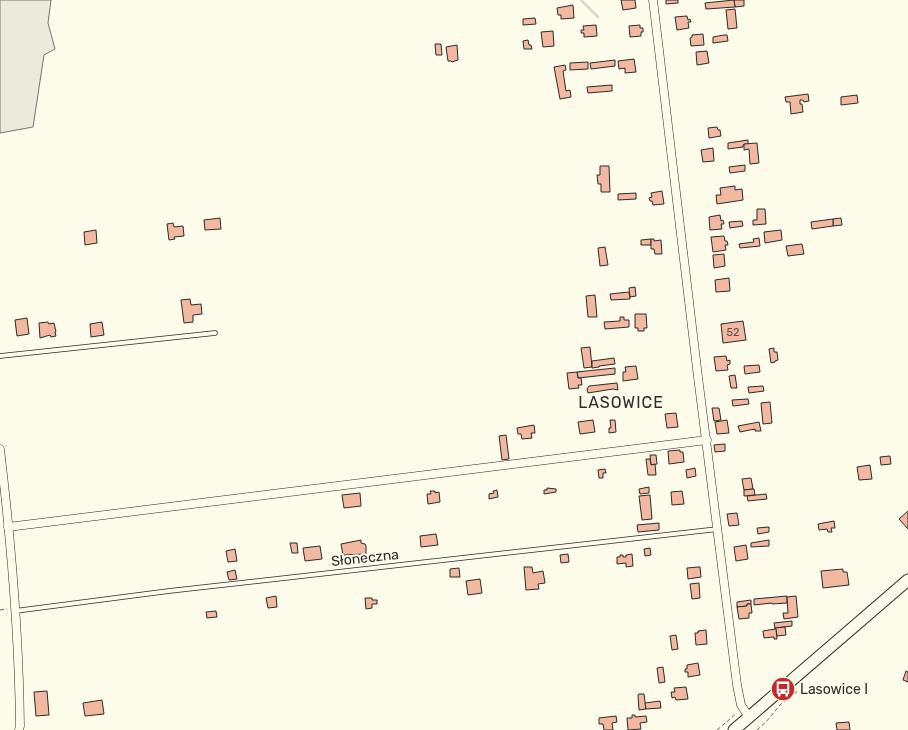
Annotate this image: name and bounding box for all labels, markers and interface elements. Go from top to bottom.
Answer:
house number: 52 [727,326,740,339]
district label: LASOWICE [578,393,664,412]
street label: Słoneczna [330,546,400,570]
bus stop icon: Lasowice I [770,676,796,702]
place label: Lasowice I [800,681,868,698]

